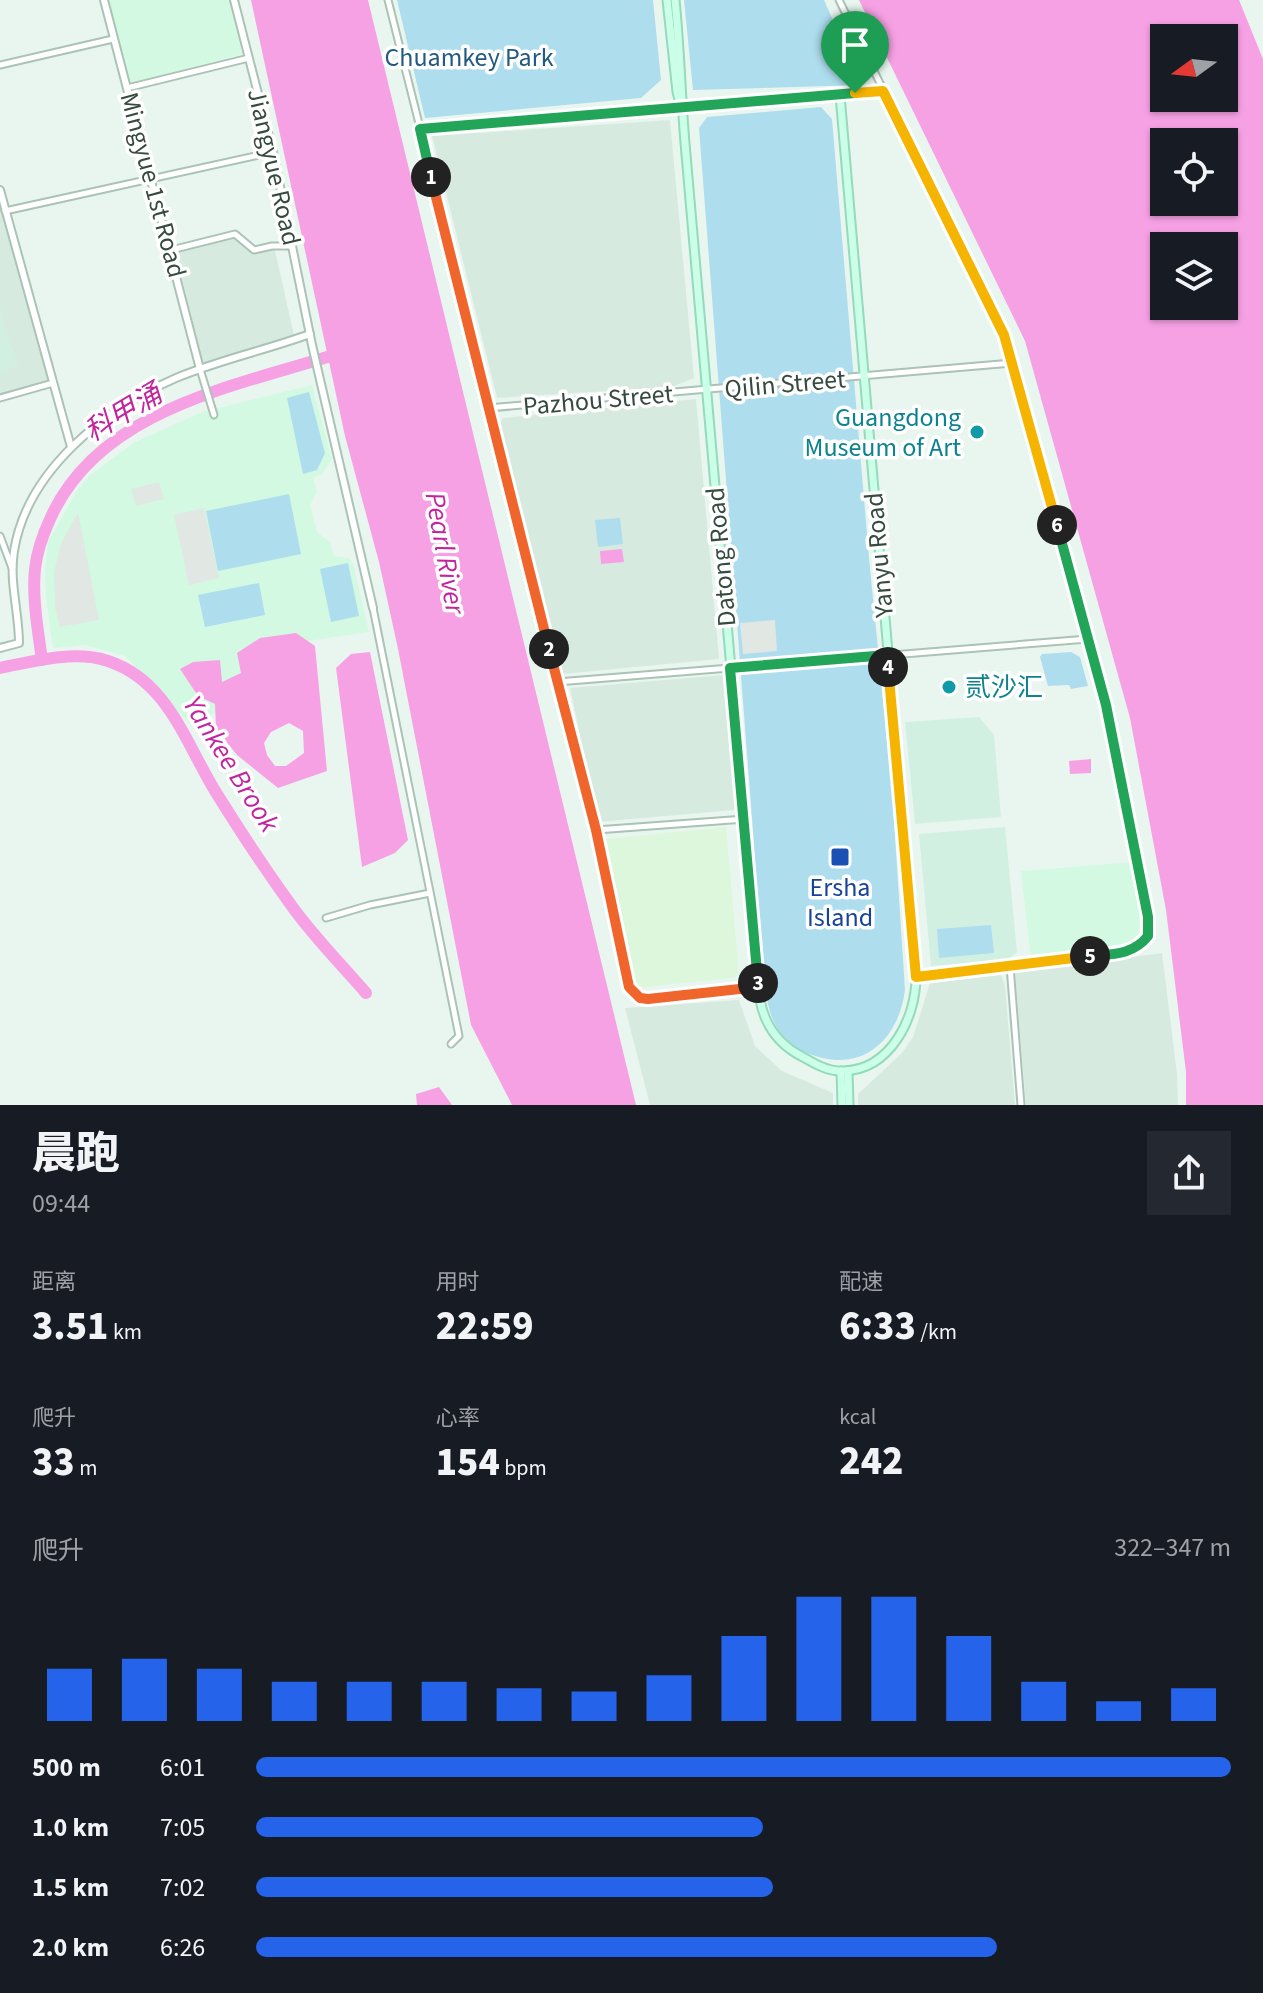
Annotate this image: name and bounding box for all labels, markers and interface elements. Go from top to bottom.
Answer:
pin [821,11,889,93]
icon: arrive [833,23,877,67]
north arrow [1150,24,1238,112]
map controls [1150,24,1238,320]
park label: Chuamkey Park [384,39,554,76]
street label: Jiangyue Road [238,85,310,249]
street label: Mingyue 1st Road [110,88,196,282]
button: locate [1150,128,1238,216]
pin: 1 [411,157,451,197]
text: 1 [425,161,437,193]
button: layers [1150,232,1238,320]
street label: Qilin Street [723,360,847,408]
water label: 科甲涌 [77,373,172,452]
street label: Pazhou Street [521,375,675,425]
place label: Guangdong Museum of Art [805,399,961,466]
marker: Guangdong Museum of Art [968,423,986,441]
street label: Datong Road [696,486,746,628]
water label: Pearl River [415,489,476,619]
street label: Yanyu Road [855,491,903,620]
pin: 6 [1037,505,1077,545]
text: 6 [1051,509,1063,541]
pin: 2 [529,629,569,669]
text: 2 [543,633,555,665]
pin: 4 [868,647,908,687]
text: 4 [882,651,894,683]
place label: 贰沙汇 [965,669,1043,706]
marker: 贰沙汇 [940,678,958,696]
water label: Yankee Brook [173,688,289,841]
marker: Ersha Island [829,846,851,868]
place label: Ersha Island [807,869,873,936]
pin: 5 [1070,936,1110,976]
text: 5 [1084,940,1096,972]
pin: 3 [738,963,778,1003]
text: 3 [752,967,764,999]
text: 晨跑 [32,1123,120,1186]
button: share [1147,1131,1231,1215]
text: 09:44 [32,1185,90,1222]
text: 距离 [32,1266,76,1298]
text: 用时 [436,1266,480,1298]
text: 配速 [839,1266,883,1298]
text: 3.51 [32,1298,108,1355]
text: 22:59 [436,1298,534,1355]
text: 6:33 [839,1298,916,1355]
text: km [108,1316,142,1348]
text: /km [916,1316,957,1348]
text: kcal [839,1401,876,1433]
text: 爬升 [32,1402,76,1434]
text: 心率 [436,1402,480,1434]
text: 242 [839,1433,903,1490]
text: 33 [32,1434,75,1491]
text: 154 [436,1434,500,1491]
text: m [75,1452,97,1484]
text: bpm [500,1452,547,1484]
text: 322–347 m [1114,1529,1231,1566]
text: 爬升 [32,1532,84,1569]
text: 500 m [32,1749,101,1786]
text: 6:01 [160,1749,205,1786]
text: 1.0 km [32,1809,109,1846]
text: 7:05 [160,1809,205,1846]
text: 1.5 km [32,1869,109,1906]
text: 7:02 [160,1869,205,1906]
text: 2.0 km [32,1929,109,1966]
text: 6:26 [160,1929,205,1966]

